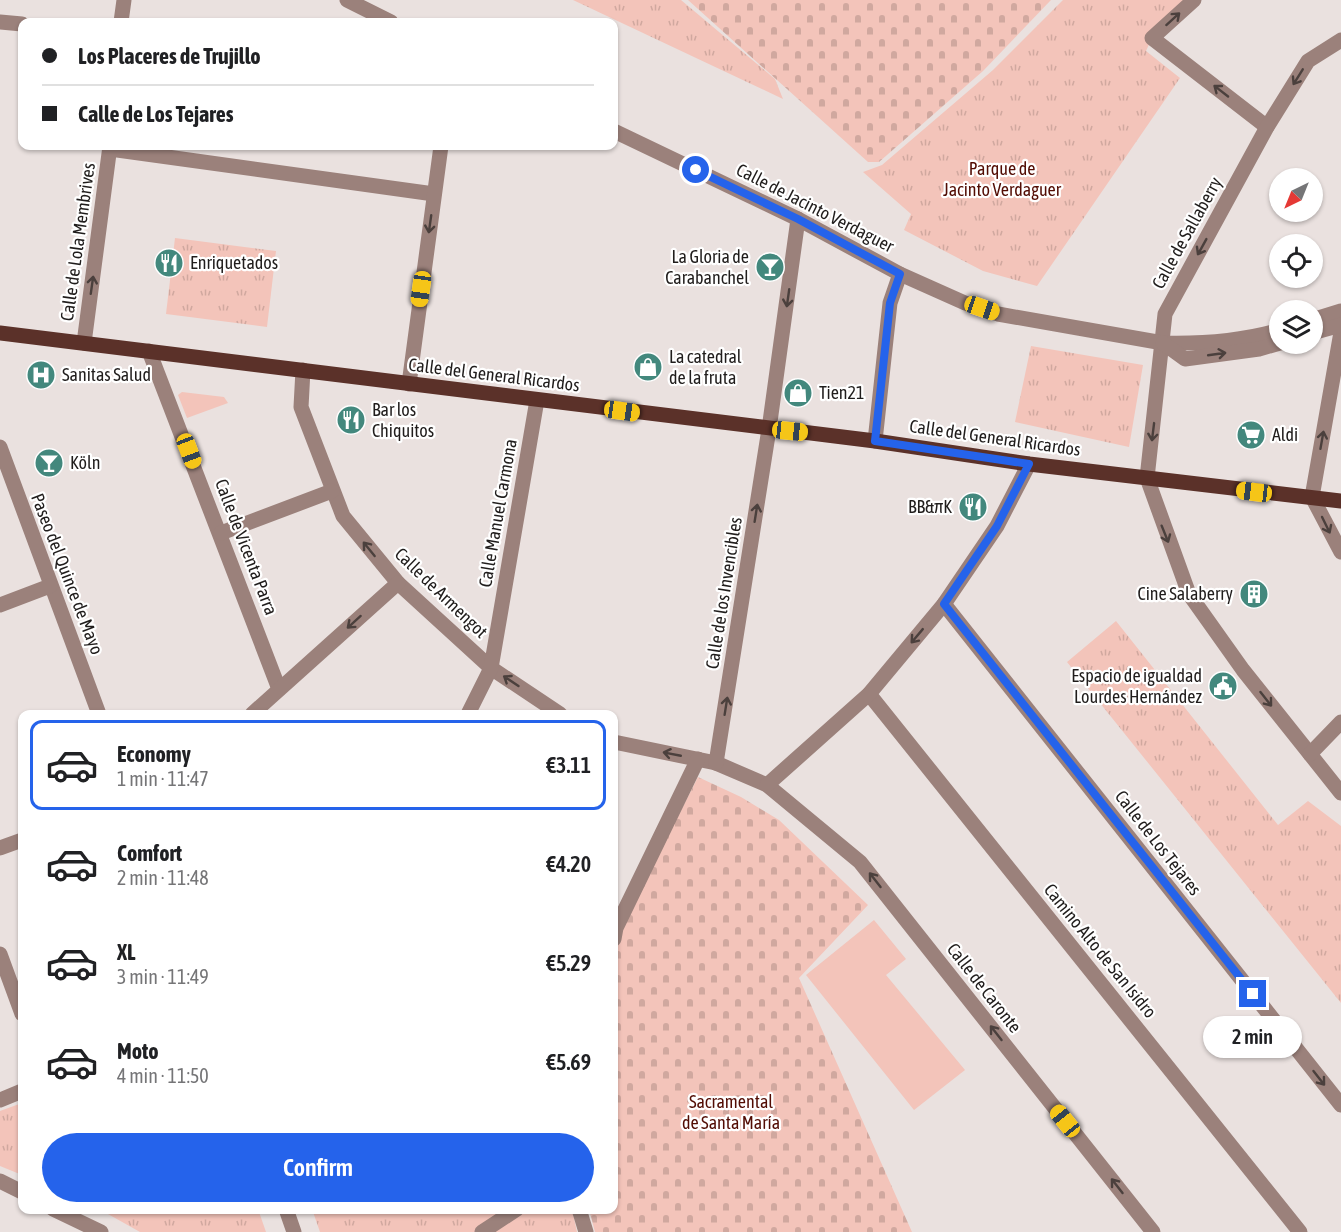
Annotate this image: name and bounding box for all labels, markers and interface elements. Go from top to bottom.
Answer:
one-way arrow [1165,12,1180,26]
text: Los Placeres de Trujillo [78,43,261,69]
one-way arrow [1291,68,1303,85]
one-way arrow [1213,85,1229,98]
text: Calle de Los Tejares [78,101,234,127]
route start [682,156,709,183]
park label: Parque de Jacinto Verdaguer [943,158,1062,200]
street label: Calle de Jacinto Verdaguer [733,159,898,257]
street label: Calle de Lola Membrives [56,161,99,322]
north arrow [1269,168,1323,222]
map controls [1269,168,1323,354]
street label: Calle de Sallaberry [1147,173,1226,292]
one-way arrow [424,214,435,234]
button: locate [1269,234,1323,288]
one-way arrow [1196,238,1208,255]
place label: La Gloria de Carabanchel [665,246,749,288]
restaurant icon: Enriquetados [153,247,185,279]
bar icon: La Gloria de Carabanchel [754,251,786,283]
place label: Enriquetados [190,252,278,273]
car [410,270,432,308]
one-way arrow [86,276,97,296]
one-way arrow [782,288,793,308]
car [962,294,1002,322]
button: layers [1269,300,1323,354]
place label: La catedral de la fruta [669,346,742,388]
one-way arrow [1206,349,1226,360]
shop icon: La catedral de la fruta [632,351,664,383]
street label: Calle del General Ricardos [407,354,581,395]
hospital icon: Sanitas Salud [25,359,57,391]
place label: Sanitas Salud [62,364,151,385]
shop icon: Tien21 [782,377,814,409]
place label: Tien21 [819,382,865,403]
place label: Bar los Chiquitos [372,399,434,441]
car [603,400,641,422]
restaurant icon: Bar los Chiquitos [335,404,367,436]
street label: Calle del General Ricardos [908,415,1082,460]
supermarket icon: Aldi [1235,419,1267,451]
car [771,420,809,442]
one-way arrow [1147,422,1158,442]
place label: Aldi [1272,424,1298,445]
one-way arrow [1317,430,1328,450]
car [174,431,204,471]
street label: Calle Manuel Carmona [474,437,521,589]
bar icon: Köln [33,447,65,479]
place label: Köln [70,452,100,473]
street label: Calle de Vicenta Parra [211,476,282,618]
car [1235,481,1273,503]
street label: Paseo del Quince de Mayo [27,490,108,657]
restaurant icon: BB&πK [957,491,989,523]
place label: BB&πK [908,496,952,517]
one-way arrow [751,504,762,523]
street label: Calle de los Invencibles [701,516,746,670]
one-way arrow [1320,516,1332,534]
one-way arrow [1160,524,1171,543]
one-way arrow [363,541,376,557]
street label: Calle de Armengot [391,543,492,642]
building icon: Cine Salaberry [1238,578,1270,610]
place label: Cine Salaberry [1138,583,1233,604]
one-way arrow [347,615,362,629]
one-way arrow [910,628,924,643]
place label: Espacio de igualdad Lourdes Hernández [1071,665,1203,707]
public building icon: Espacio de igualdad Lourdes Hernández [1207,670,1239,702]
one-way arrow [503,675,520,687]
one-way arrow [1260,691,1273,707]
one-way arrow [720,696,731,716]
icon: car [45,738,99,792]
text: Economy [117,741,191,767]
one-way arrow [662,748,681,760]
text: €3.11 [546,752,591,778]
text: 1 min · 11:47 [117,767,209,790]
street label: Calle de Los Tejares [1111,786,1206,899]
icon: car [45,837,99,891]
text: Comfort [117,840,182,866]
text: €4.20 [546,851,591,877]
text: 2 min · 11:48 [117,866,209,889]
one-way arrow [868,873,881,889]
street label: Camino Alto de San Isidro [1040,879,1161,1022]
icon: car [45,936,99,990]
text: XL [117,939,135,965]
street label: Calle de Caronte [943,939,1026,1037]
text: €5.29 [546,950,591,976]
text: 3 min · 11:49 [117,965,209,988]
route end [1239,980,1266,1007]
callout: 2 min [1204,1015,1302,1057]
text: 2 min [1232,1025,1273,1048]
one-way arrow [989,1026,1002,1042]
icon: car [45,1035,99,1089]
text: Moto [117,1038,159,1064]
text: €5.69 [546,1049,591,1075]
text: 4 min · 11:50 [117,1064,209,1087]
one-way arrow [1313,1070,1326,1086]
park label: Sacramental de Santa María [682,1091,780,1133]
car [1047,1101,1083,1141]
button: Confirm [42,1133,594,1202]
one-way arrow [1110,1178,1123,1194]

